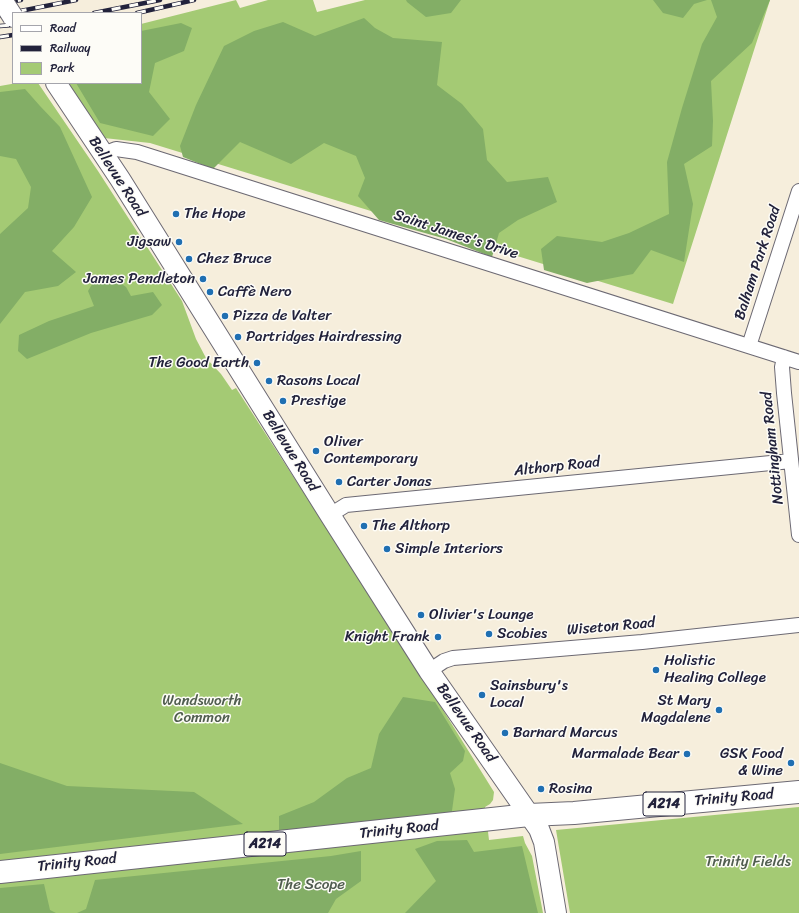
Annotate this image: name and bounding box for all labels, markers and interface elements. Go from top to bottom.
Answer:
legend [12,12,142,84]
text: Road [50,17,76,39]
text: Railway [50,37,91,59]
text: Park [50,57,75,79]
street label: Bellevue Road [84,133,150,221]
street label: Balham Park Road [731,204,785,322]
place label: The Hope [184,205,246,223]
street label: Saint James's Drive [391,206,521,264]
marker: The Hope [171,209,181,219]
place label: Jigsaw [127,233,171,251]
marker: Jigsaw [174,237,184,247]
place label: Chez Bruce [197,250,272,268]
marker: Chez Bruce [184,254,194,264]
place label: James Pendleton [84,270,195,288]
marker: James Pendleton [198,274,208,284]
place label: Caffè Nero [218,283,292,301]
marker: Caffè Nero [205,287,215,297]
place label: Pizza de Valter [233,307,332,325]
marker: Pizza de Valter [220,311,230,321]
place label: Partridges Hairdressing [246,328,402,346]
marker: Partridges Hairdressing [233,332,243,342]
place label: The Good Earth [148,354,249,372]
marker: The Good Earth [252,358,262,368]
place label: Rasons Local [277,372,360,390]
marker: Rasons Local [264,376,274,386]
street label: Nottingham Road [758,391,788,505]
place label: Prestige [291,392,346,410]
marker: Prestige [278,396,288,406]
street label: Bellevue Road [258,407,322,495]
place label: Oliver Contemporary [324,433,418,468]
marker: Oliver Contemporary [311,446,321,456]
street label: Althorp Road [513,454,601,480]
place label: Carter Jonas [347,473,432,491]
marker: Carter Jonas [334,477,344,487]
place label: The Althorp [372,517,450,535]
marker: The Althorp [359,521,369,531]
place label: Simple Interiors [395,540,503,558]
marker: Simple Interiors [382,544,392,554]
place label: Olivier's Lounge [429,606,534,624]
marker: Olivier's Lounge [416,610,426,620]
street label: Wiseton Road [566,614,656,640]
place label: Scobies [497,625,547,643]
place label: Knight Frank [345,628,430,646]
marker: Scobies [484,629,494,639]
marker: Knight Frank [433,632,443,642]
place label: Holistic Healing College [664,652,766,687]
marker: Holistic Healing College [651,665,661,675]
place label: Sainsbury's Local [490,677,568,712]
street label: Bellevue Road [432,680,500,766]
marker: Sainsbury's Local [477,690,487,700]
park label: Wandsworth Common [162,692,242,727]
place label: St Mary Magdalene [641,692,711,727]
marker: St Mary Magdalene [714,705,724,715]
place label: Barnard Marcus [513,724,617,742]
marker: Barnard Marcus [500,728,510,738]
place label: Marmalade Bear [572,745,679,763]
place label: GSK Food & Wine [720,745,783,780]
marker: Marmalade Bear [682,749,692,759]
marker: GSK Food & Wine [786,758,796,768]
place label: Rosina [549,780,592,798]
marker: Rosina [536,784,546,794]
street label: Trinity Road [694,786,774,810]
road number: A214 [643,792,685,816]
street label: Trinity Road [359,817,439,843]
road number: A214 [244,832,286,856]
street label: Trinity Road [37,850,117,876]
park label: Trinity Fields [705,853,791,871]
park label: The Scope [277,876,345,894]

